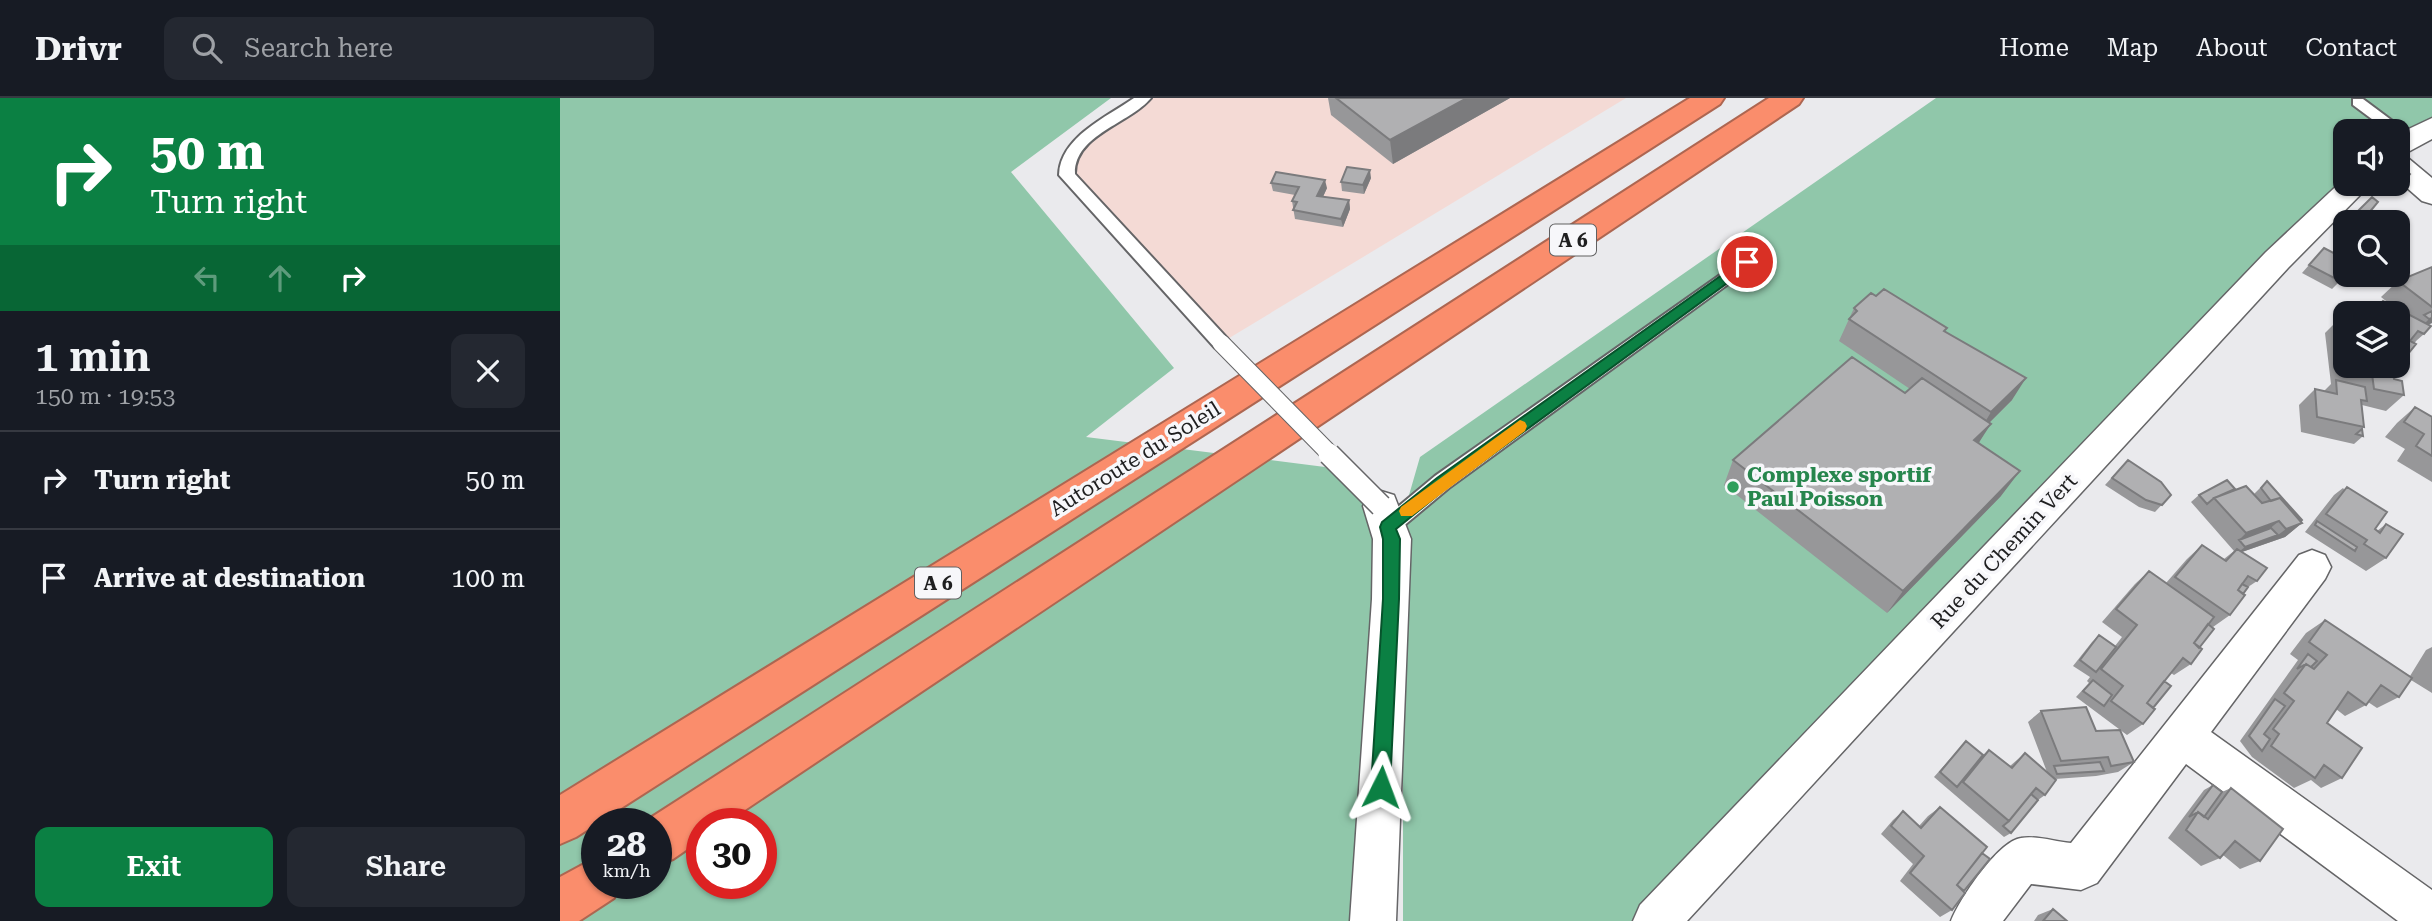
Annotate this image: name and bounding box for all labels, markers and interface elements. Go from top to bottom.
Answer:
search box [164,17,654,80]
text: Drivr [35,29,122,68]
icon: search [188,29,226,67]
text: Search here [244,33,393,63]
text: Home [1999,34,2069,62]
text: Map [2107,34,2158,62]
text: About [2196,34,2267,62]
text: Contact [2305,34,2397,62]
map controls [2333,119,2410,378]
button: sound [2333,119,2410,196]
text: 50 m [150,124,265,181]
icon: right [35,126,126,217]
text: Turn right [150,183,307,221]
button: search [2333,210,2410,287]
road number: A 6 [1550,224,1596,256]
pin [1717,232,1777,292]
icon: arrive [1728,243,1766,281]
icon: left [188,259,226,297]
icon: ahead [261,259,299,297]
icon: right [334,259,372,297]
button: layers [2333,301,2410,378]
text: 1 min [35,332,151,381]
button: close [451,334,525,408]
text: 150 m · 19:53 [35,383,175,410]
street label: Autoroute du Soleil [1045,397,1225,521]
icon: right [35,461,73,499]
place label: Complexe sportif Paul Poisson [1747,463,1932,511]
text: Turn right [94,465,230,495]
text: 50 m [466,465,525,495]
street label: Rue du Chemin Vert [1926,469,2082,633]
marker: Complexe sportif Paul Poisson [1725,479,1741,495]
icon: arrive [35,559,73,597]
text: Arrive at destination [94,563,365,593]
text: 100 m [451,563,525,593]
road number: A 6 [915,568,961,598]
position arrow [1344,750,1418,824]
speed limit sign: 30 [686,808,777,899]
text: 28 [607,824,646,865]
button: Exit [35,827,273,907]
button: Share [287,827,525,907]
text: km/h [602,860,651,881]

